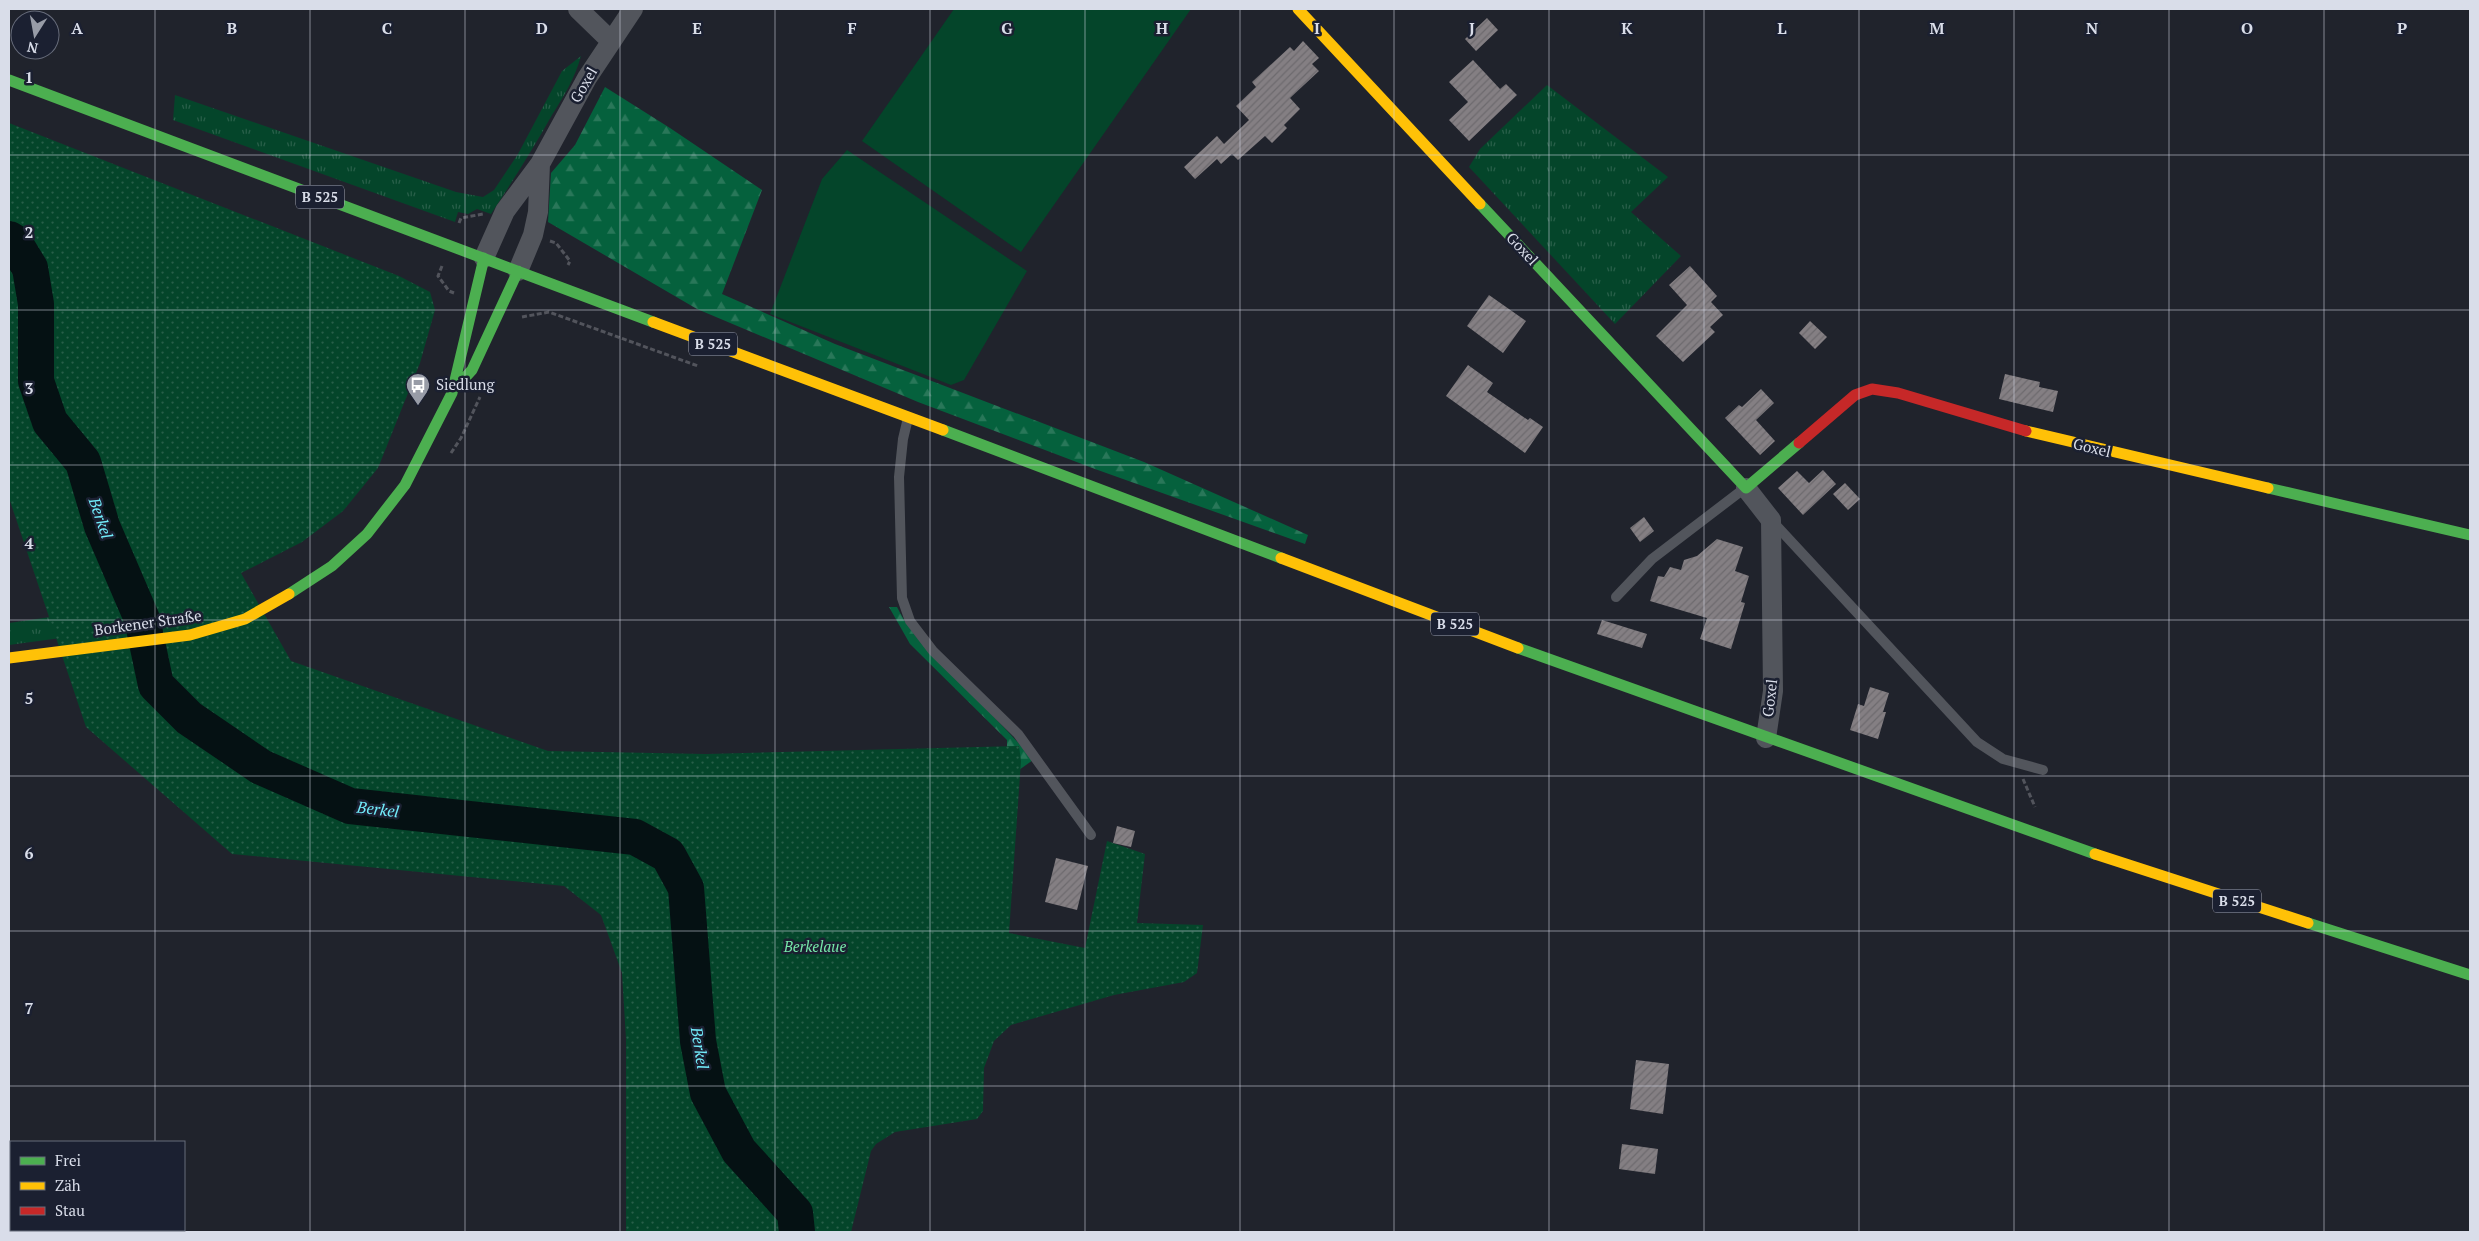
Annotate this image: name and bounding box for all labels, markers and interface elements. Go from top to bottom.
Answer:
north arrow [10,10,60,60]
text: A [71,17,83,39]
text: B [227,17,237,39]
text: C [382,17,392,39]
text: D [536,17,548,39]
text: E [692,17,702,39]
text: F [847,17,857,39]
text: G [1001,17,1013,39]
text: H [1156,17,1168,39]
text: I [1314,17,1320,39]
text: J [1469,17,1475,39]
text: K [1621,17,1633,39]
text: L [1777,17,1787,39]
text: M [1930,17,1945,39]
text: N [2086,17,2098,39]
text: O [2241,17,2253,39]
text: P [2397,17,2407,39]
text: N [25,38,39,59]
street label: Goxel [565,63,601,106]
text: 1 [24,66,34,88]
road number: B 525 [296,186,344,208]
text: 2 [24,221,34,243]
street label: Goxel [1502,228,1543,269]
road number: B 525 [689,332,737,356]
bus stop icon: Siedlung [405,372,431,406]
place label: Siedlung [436,374,495,394]
text: 3 [24,377,34,399]
street label: Goxel [2071,433,2113,461]
water label: Berkel [83,493,118,542]
text: 4 [24,532,34,554]
street label: Borkener Straße [93,605,203,639]
road number: B 525 [1431,612,1479,636]
street label: Goxel [1757,678,1781,718]
text: 5 [24,687,34,709]
water label: Berkel [355,795,401,823]
text: 6 [24,842,34,864]
road number: B 525 [2213,889,2261,912]
park label: Berkelaue [783,936,846,956]
text: 7 [24,997,34,1019]
water label: Berkel [686,1024,714,1071]
legend [10,1141,185,1231]
text: Frei [55,1150,81,1170]
text: Zäh [55,1175,81,1195]
text: Stau [55,1200,85,1220]

